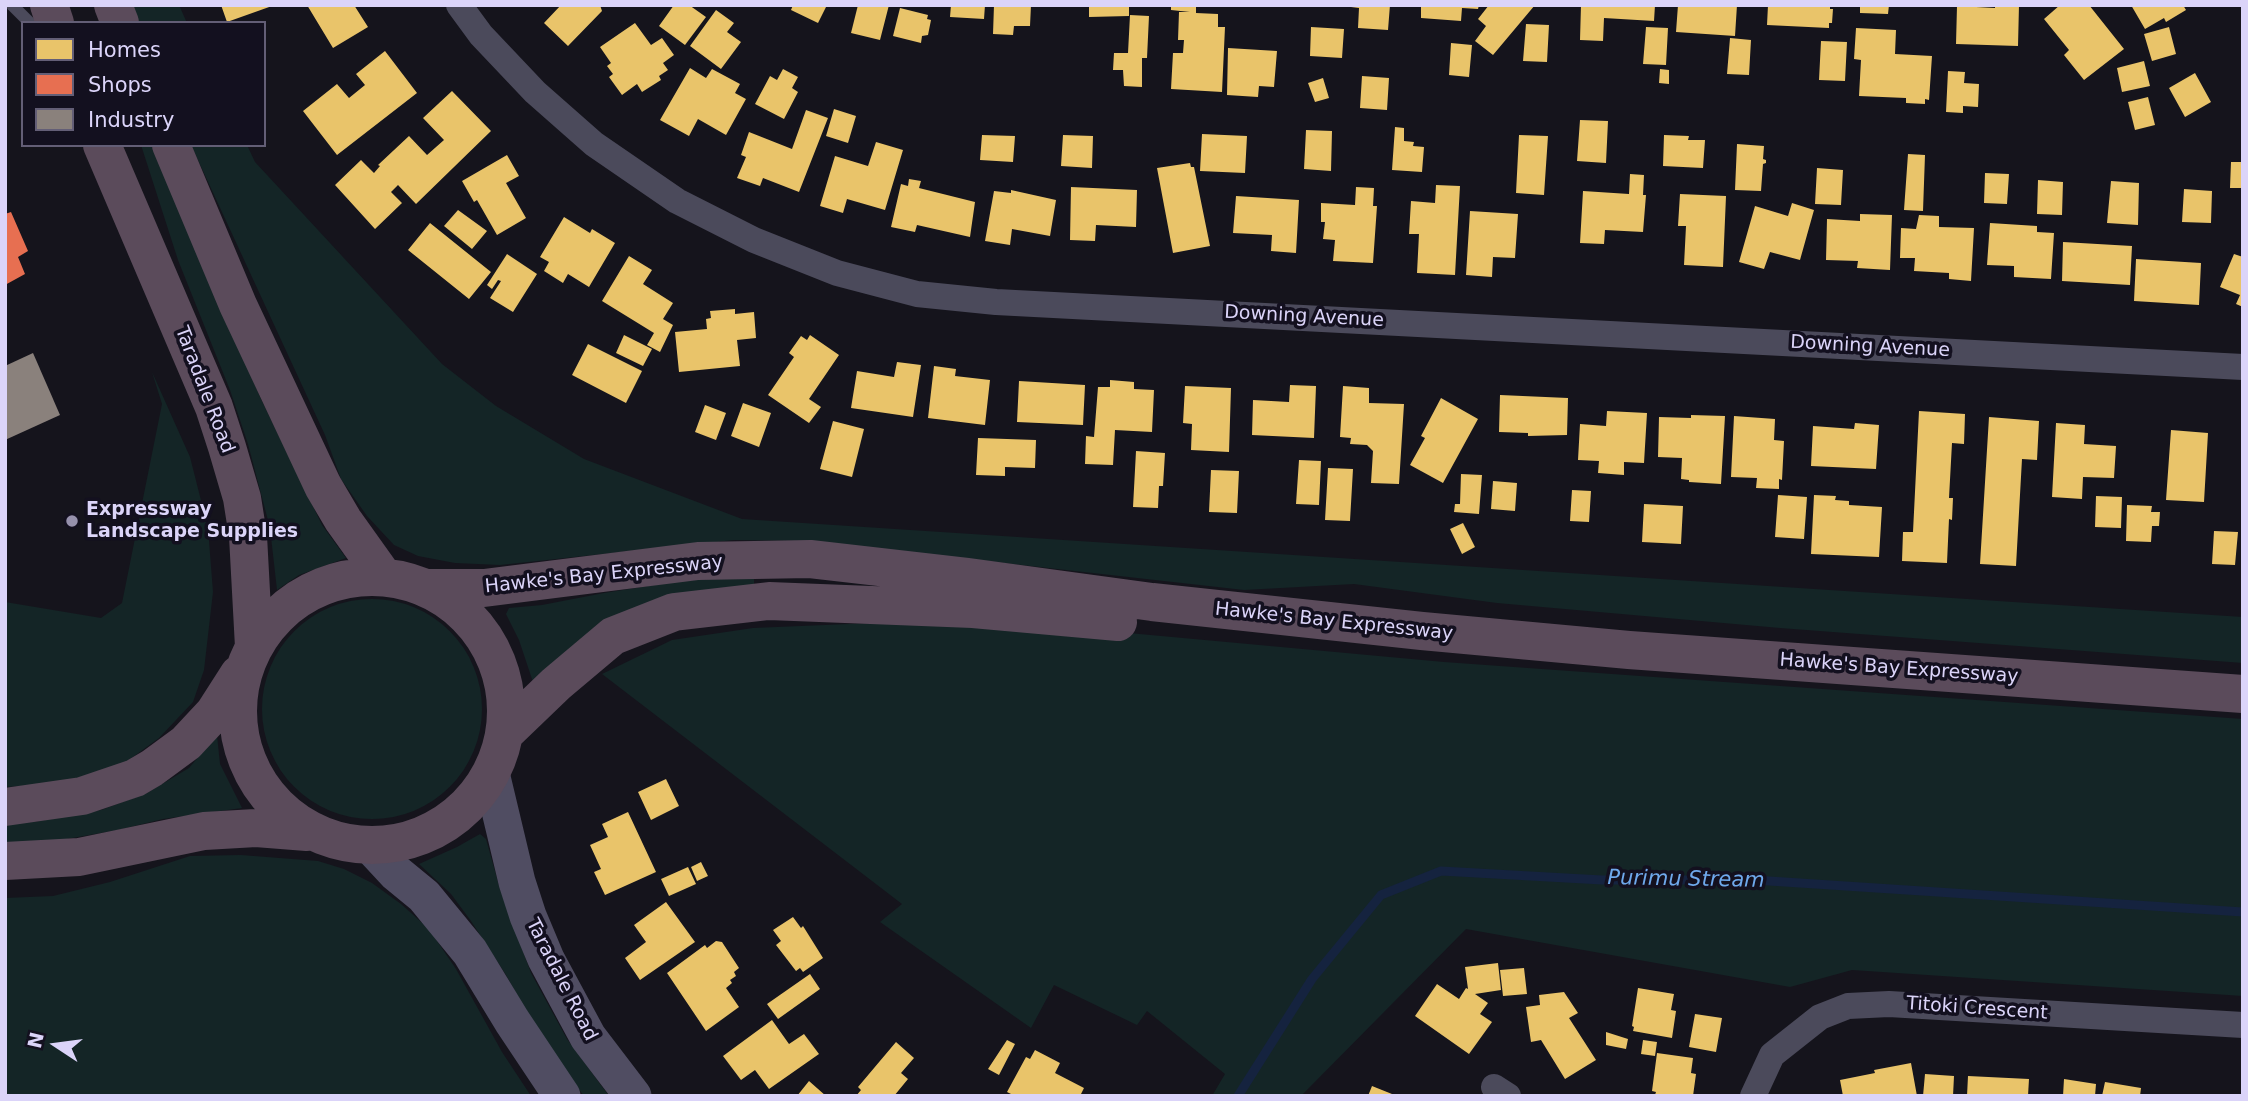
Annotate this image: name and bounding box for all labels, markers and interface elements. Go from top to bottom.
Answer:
legend [21,21,266,147]
text: Homes [88,38,161,62]
text: Shops [88,73,152,97]
text: Industry [88,108,174,132]
street label: Downing Avenue [1224,301,1384,333]
street label: Taradale Road [169,323,239,457]
street label: Downing Avenue [1790,331,1950,363]
place label: Expressway Landscape Supplies [86,499,298,543]
marker: Expressway Landscape Supplies [64,513,80,529]
street label: Hawke's Bay Expressway [484,551,724,599]
street label: Hawke's Bay Expressway [1214,598,1454,646]
street label: Hawke's Bay Expressway [1779,649,2019,689]
water label: Purimu Stream [1607,866,1765,894]
street label: Taradale Road [520,915,602,1045]
street label: Titoki Crescent [1906,993,2048,1025]
north arrow [21,1010,91,1080]
text: N [23,1030,48,1050]

